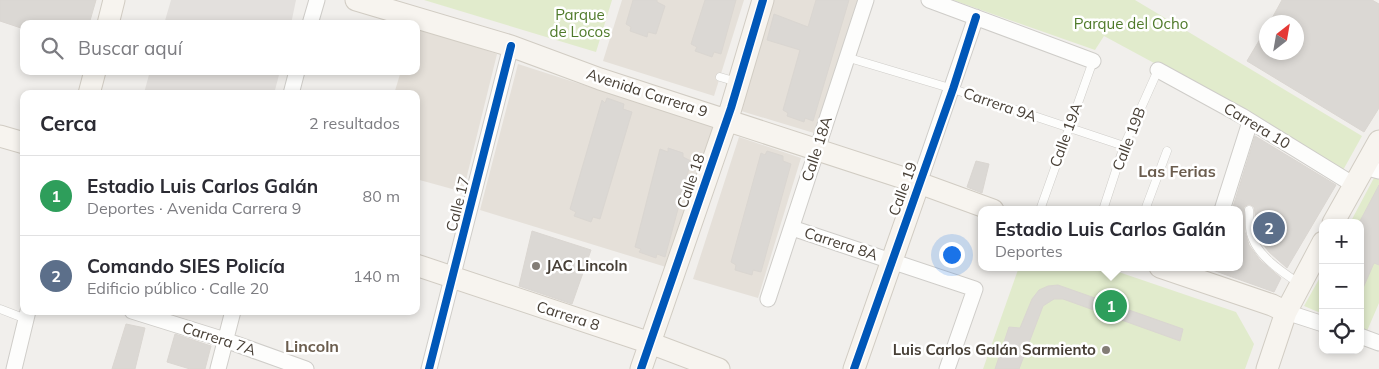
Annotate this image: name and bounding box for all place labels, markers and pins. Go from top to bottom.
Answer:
pin: 2 [1253,209,1285,247]
place label: JAC Lincoln [546,256,627,275]
marker: JAC Lincoln [530,260,542,272]
pin: 1 [1095,287,1127,325]
place label: Luis Carlos Galán Sarmiento [893,340,1096,359]
marker: Luis Carlos Galán Sarmiento [1100,344,1112,356]

